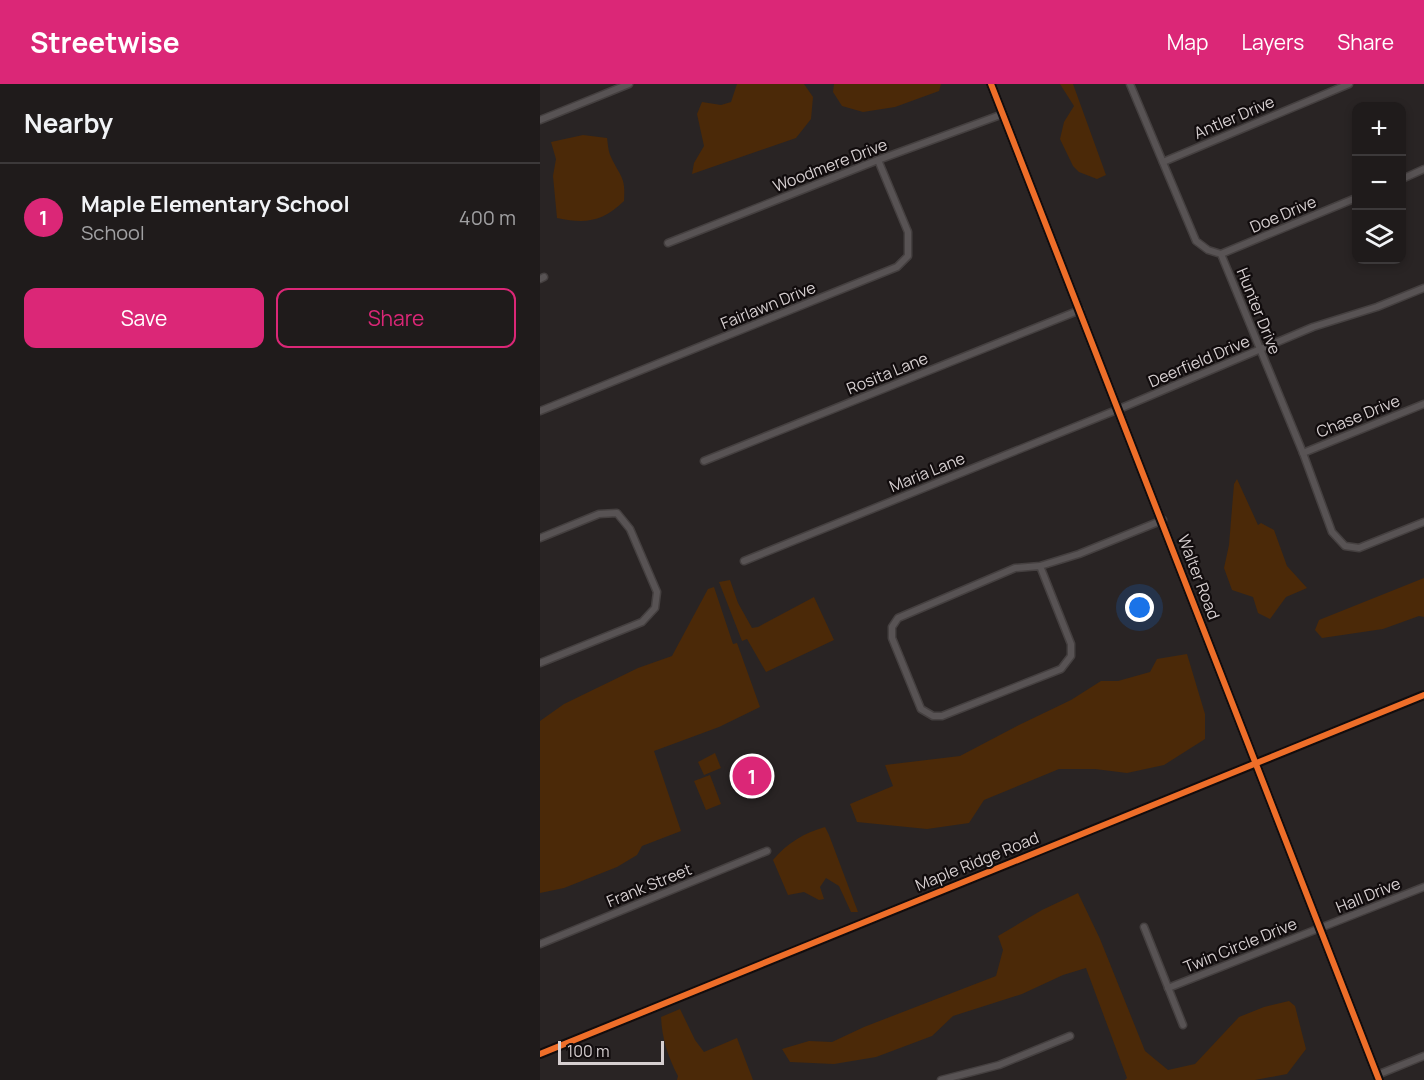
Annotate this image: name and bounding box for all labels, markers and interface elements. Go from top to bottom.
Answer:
text: Streetwise [30,23,180,61]
text: Map [1167,28,1208,56]
text: Layers [1241,28,1304,56]
text: Share [1337,28,1394,56]
street label: Antler Drive [1190,90,1278,144]
map controls [1352,102,1406,264]
button: + [1352,102,1406,156]
text: Nearby [24,105,113,141]
street label: Woodmere Drive [770,133,890,197]
button: − [1352,156,1406,210]
text: Maple Elementary School [81,189,350,219]
street label: Doe Drive [1246,190,1320,238]
text: 1 [39,204,48,231]
text: 400 m [459,204,516,231]
button: layers [1352,210,1406,264]
text: School [81,219,145,246]
street label: Hunter Drive [1232,264,1286,358]
street label: Fairlawn Drive [717,276,819,334]
button: Save [24,288,264,348]
button: Share [276,288,516,348]
street label: Deerfield Drive [1145,330,1253,392]
street label: Rosita Lane [843,347,931,399]
street label: Chase Drive [1313,389,1403,443]
street label: Maria Lane [886,447,968,497]
street label: Walter Road [1173,531,1225,623]
your location [1125,593,1154,622]
pin: 1 [732,754,772,798]
street label: Maple Ridge Road [912,826,1042,896]
street label: Frank Street [603,858,695,912]
street label: Hall Drive [1332,872,1404,918]
street label: Twin Circle Drive [1180,912,1300,978]
scale bar [558,1038,664,1066]
text: 100 m [567,1040,610,1062]

